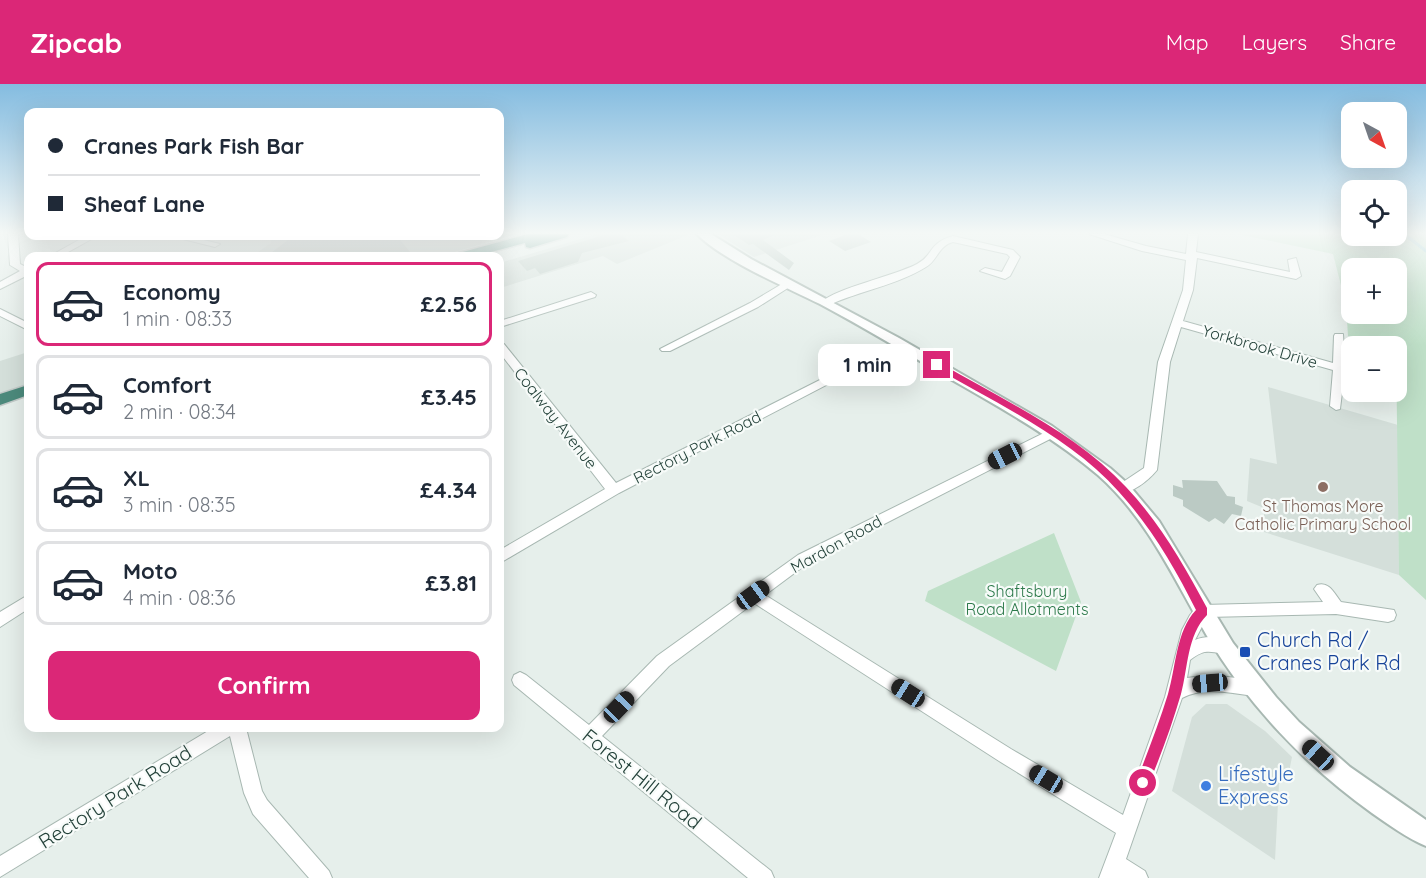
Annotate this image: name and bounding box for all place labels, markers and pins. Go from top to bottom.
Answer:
marker: St Thomas More Catholic Primary School [1316,480,1330,494]
place label: St Thomas More Catholic Primary School [1235,496,1411,534]
place label: Church Rd / Cranes Park Rd [1257,627,1401,675]
marker: Church Rd / Cranes Park Rd [1238,645,1252,659]
place label: Lifestyle Express [1218,761,1294,809]
marker: Lifestyle Express [1199,779,1213,793]

